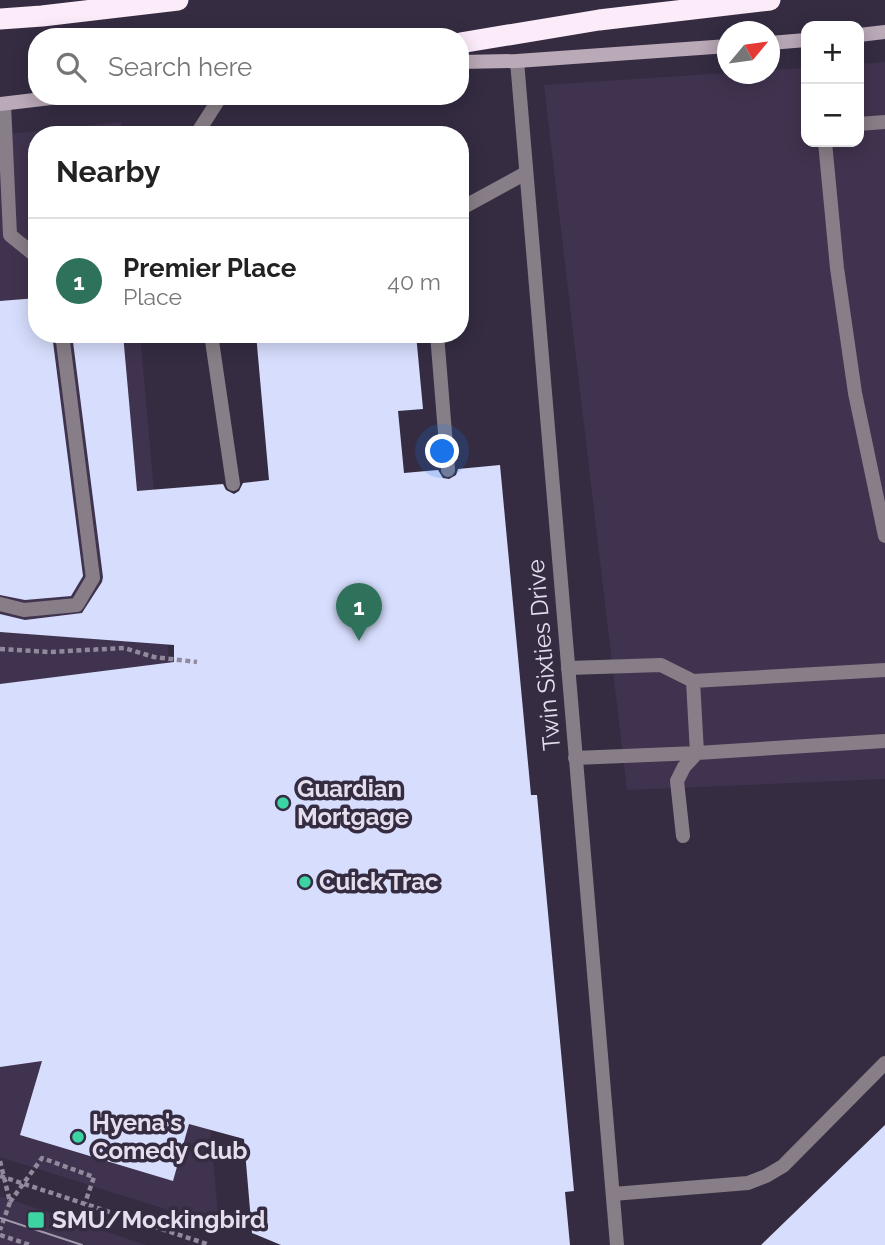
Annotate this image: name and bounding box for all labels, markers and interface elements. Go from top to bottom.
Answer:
north arrow [717,21,780,84]
map controls [801,21,864,147]
button: + [801,21,864,84]
search box [28,28,469,105]
icon: search [52,48,90,86]
text: Search here [108,52,252,82]
button: − [801,84,864,147]
text: Nearby [56,154,160,189]
text: Premier Place [123,253,296,283]
text: 1 [73,268,85,295]
text: 40 m [387,268,441,295]
text: Place [123,283,182,310]
your location [425,434,459,468]
street label: Twin Sixties Drive [521,558,566,752]
pin: 1 [336,583,382,641]
place label: Guardian Mortgage [297,774,409,831]
marker: Guardian Mortgage [275,795,291,811]
place label: Cuick Trac [319,867,439,896]
marker: Cuick Trac [297,874,313,890]
place label: Hyena's Comedy Club [92,1108,248,1165]
marker: Hyena's Comedy Club [70,1129,86,1145]
place label: SMU/Mockingbird [52,1205,265,1234]
marker: SMU/Mockingbird [26,1210,46,1230]

